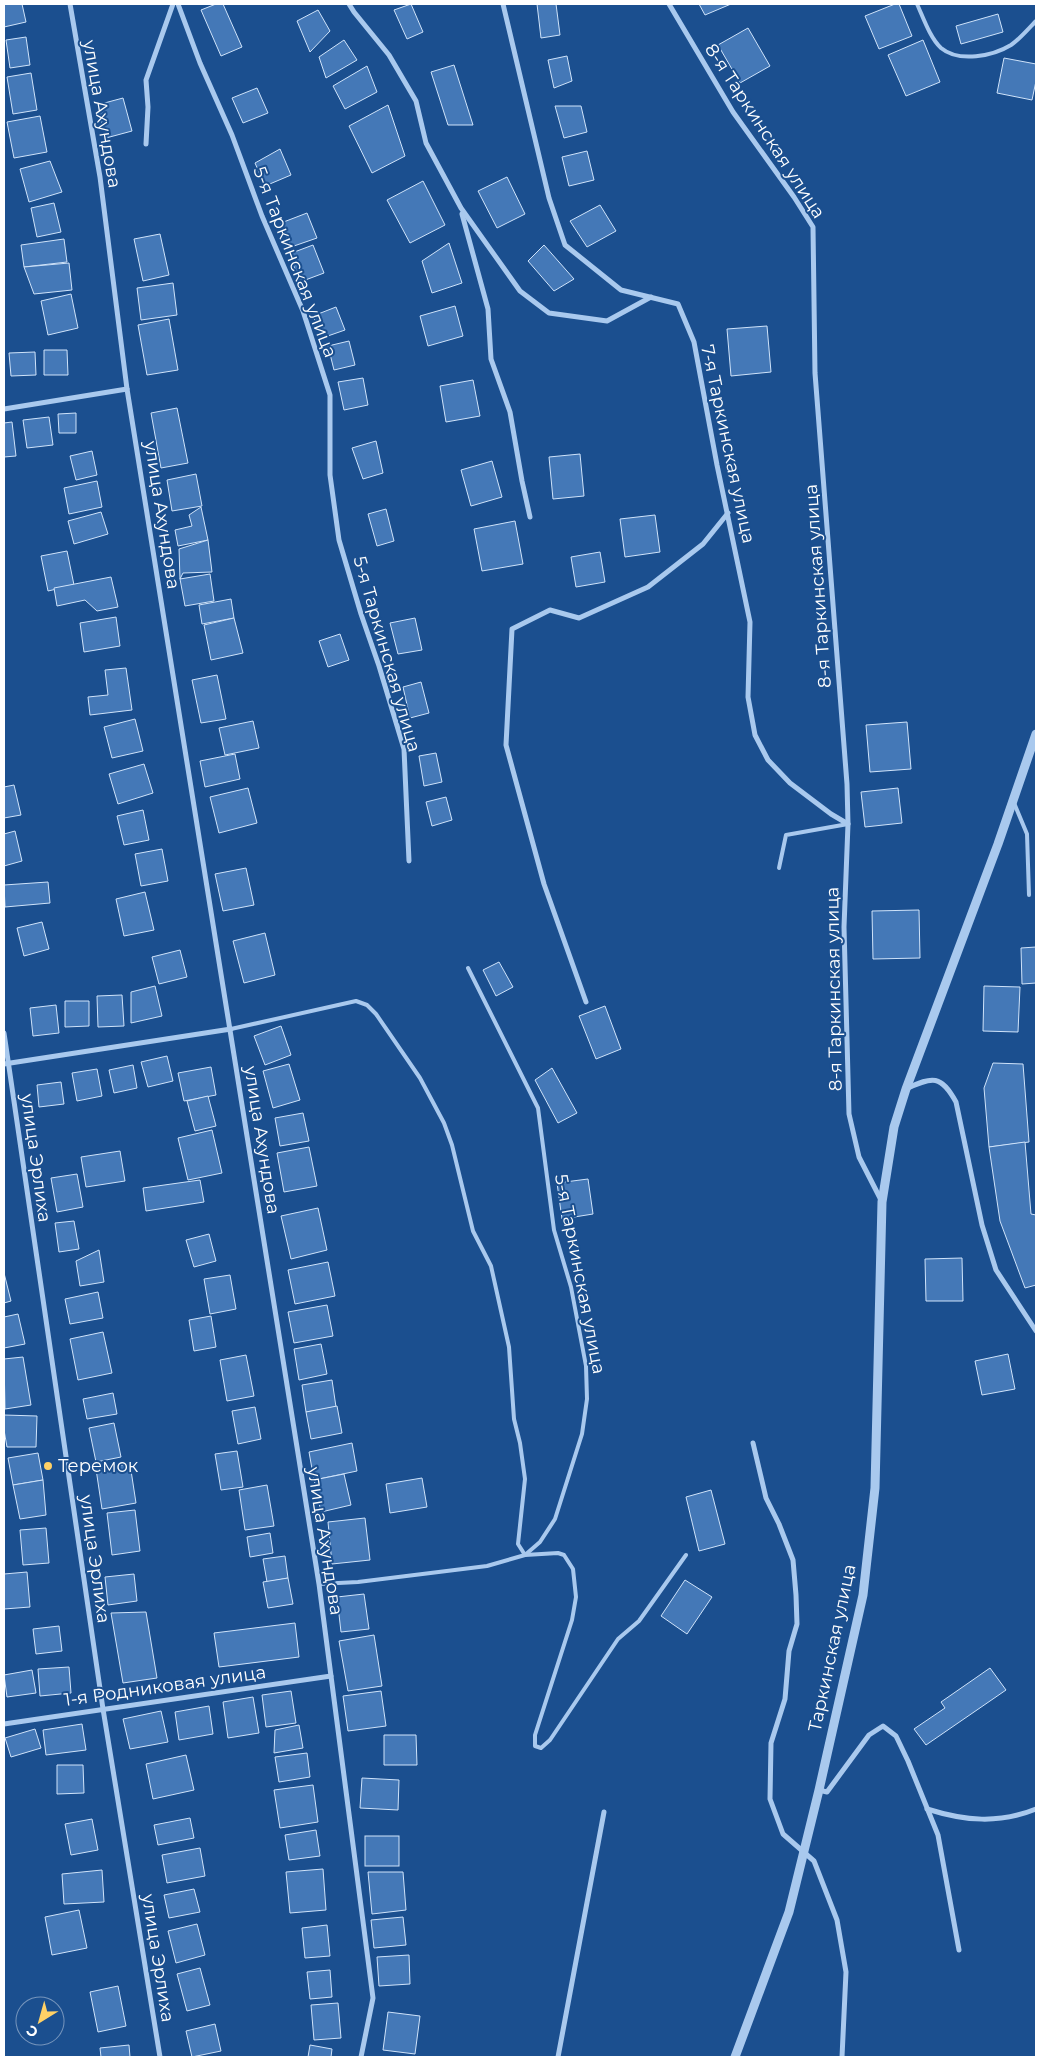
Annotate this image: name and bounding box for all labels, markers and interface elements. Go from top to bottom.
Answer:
street label: улица Ахундова [78,37,126,190]
street label: 8-я Таркинская улица [700,39,830,223]
street label: 5-я Таркинская улица [248,163,342,361]
street label: 7-я Таркинская улица [696,343,760,545]
street label: улица Ахундова [139,438,185,591]
street label: 8-я Таркинская улица [800,483,836,689]
street label: 5-я Таркинская улица [348,553,426,755]
street label: 8-я Таркинская улица [821,887,847,1091]
street label: улица Ахундова [239,1063,285,1216]
street label: улица Эрлиха [16,1091,56,1224]
street label: 5-я Таркинская улица [550,1172,610,1376]
place label: Теремок [58,1455,139,1477]
marker: Теремок [42,1460,54,1472]
street label: улица Ахундова [302,1464,348,1617]
street label: улица Эрлиха [75,1492,115,1625]
street label: Таркинская улица [804,1562,860,1734]
street label: 1-я Родниковая улица [63,1661,267,1711]
street label: улица Эрлиха [137,1891,179,2024]
north arrow [15,1996,65,2046]
text: С [23,2021,42,2042]

